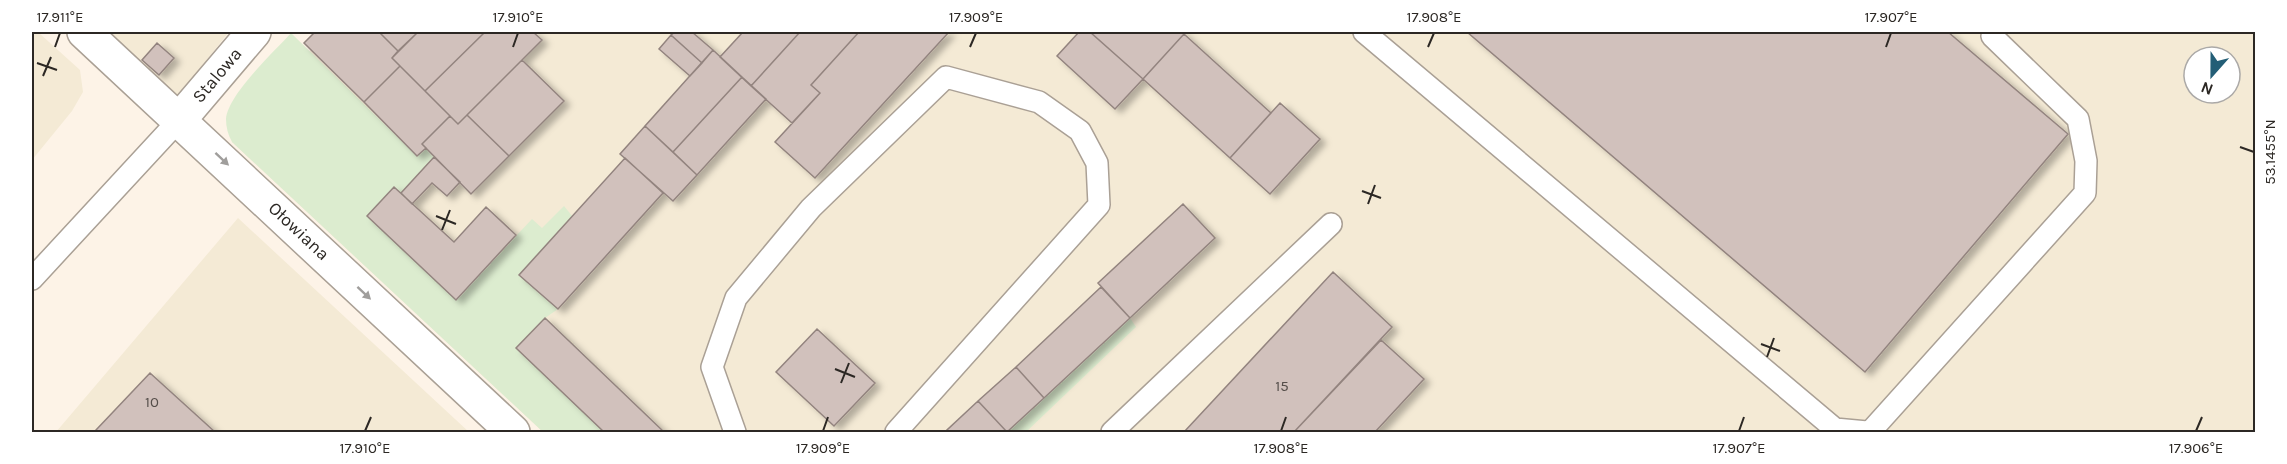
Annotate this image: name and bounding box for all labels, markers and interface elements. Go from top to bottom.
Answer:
text: 17.911°E [37,8,83,26]
text: 17.910°E [493,8,543,26]
text: 17.909°E [949,8,1003,26]
text: 17.908°E [1406,8,1462,26]
text: 17.907°E [1865,8,1917,26]
street label: Stalowa [188,43,246,107]
north arrow [2182,45,2242,105]
text: N [2198,78,2216,99]
text: 53.1455°N [2261,119,2279,185]
one-way arrow [214,152,229,165]
street label: Ołowiana [264,197,334,265]
one-way arrow [356,286,371,299]
house number: 15 [1275,377,1289,395]
house number: 10 [145,393,159,411]
text: 17.910°E [340,439,390,457]
text: 17.909°E [796,439,850,457]
text: 17.908°E [1253,439,1309,457]
text: 17.907°E [1713,439,1765,457]
text: 17.906°E [2169,439,2223,457]

